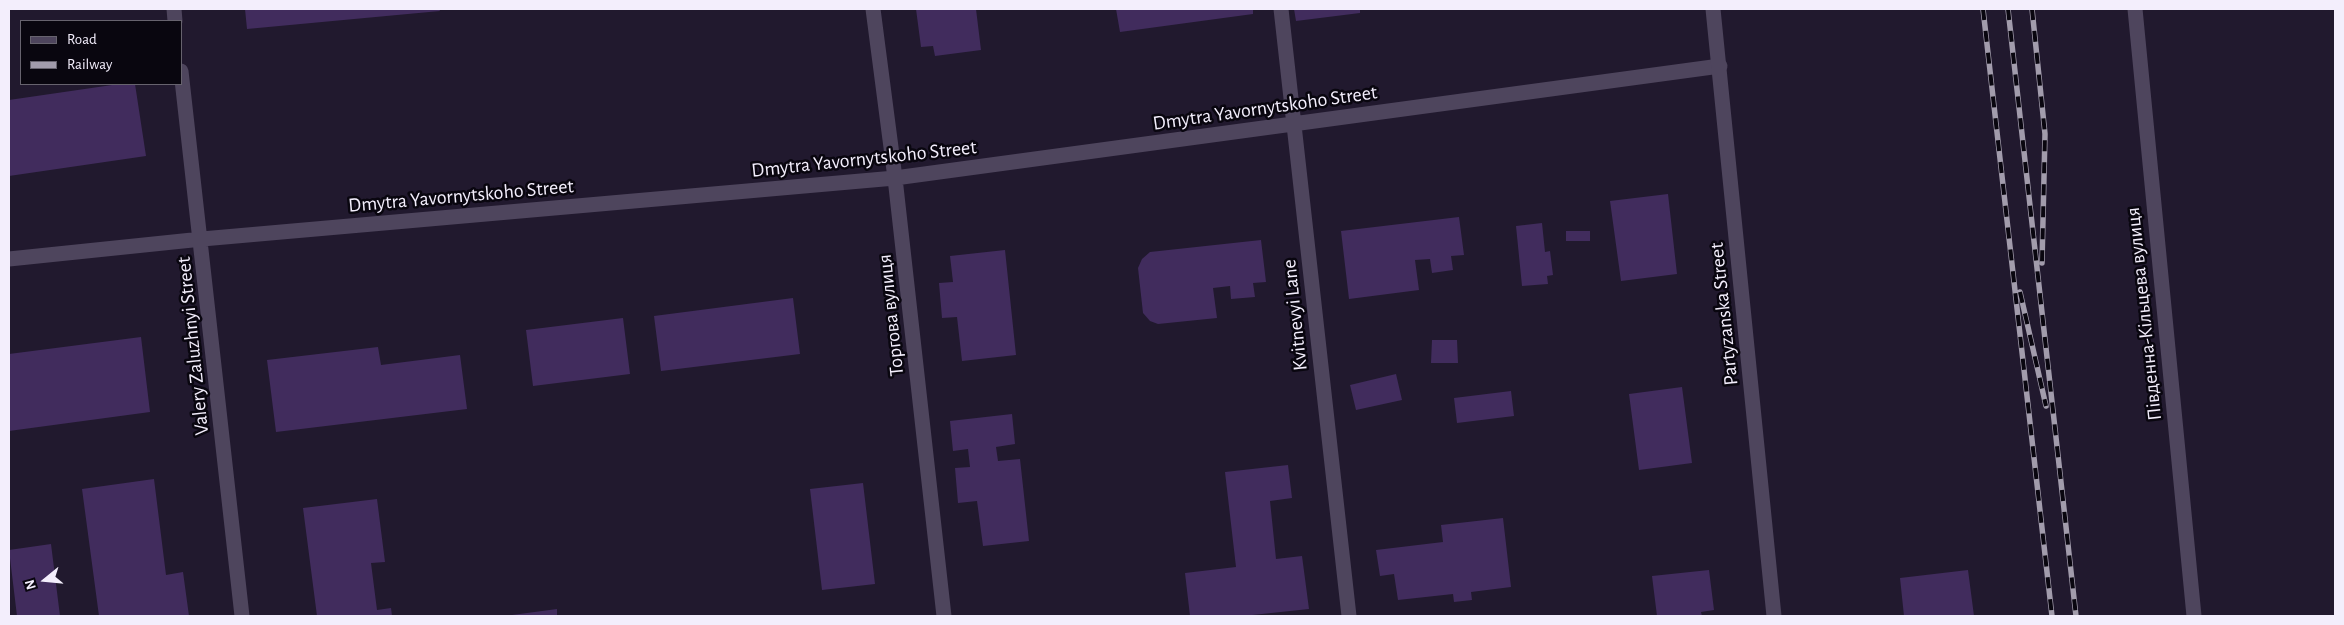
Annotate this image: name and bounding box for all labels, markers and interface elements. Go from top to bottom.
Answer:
legend [20,20,182,85]
text: Road [67,32,97,47]
text: Railway [67,57,112,72]
street label: Dmytra Yavornytskoho Street [1151,80,1379,136]
street label: Dmytra Yavornytskoho Street [750,135,978,183]
street label: Dmytra Yavornytskoho Street [347,174,575,218]
street label: Південна-Кільцева вулиця [2121,206,2167,422]
street label: Partyzanska Street [1705,241,1743,387]
street label: Торгова вулиця [873,253,909,377]
street label: Valery Zaluzhnyi Street [172,256,214,436]
street label: Kvitnevyi Lane [1277,258,1313,372]
north arrow [20,555,70,605]
text: N [23,578,39,591]

